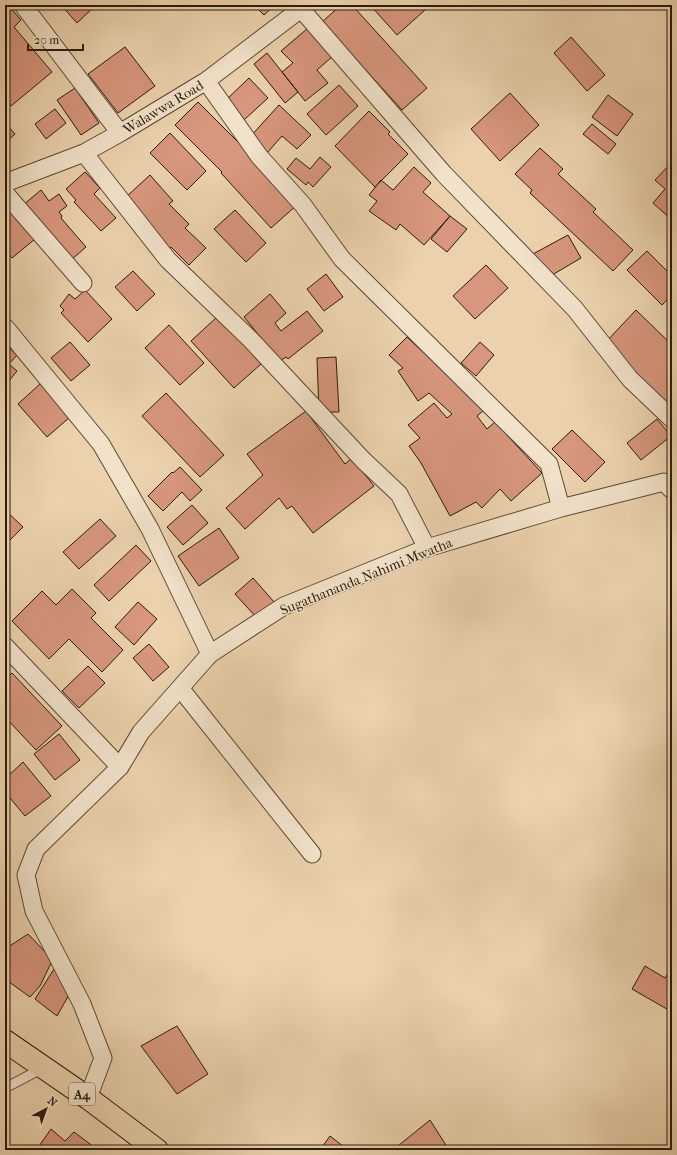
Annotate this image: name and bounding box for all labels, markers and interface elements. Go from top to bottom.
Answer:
scale bar [28,26,83,52]
text: 20 m [34,33,59,47]
street label: Walawwa Road [119,77,207,139]
street label: Sugathananda Nahimi Mwatha [278,534,455,619]
road number: A4 [69,1083,95,1105]
north arrow [26,1089,66,1129]
text: N [45,1094,60,1110]

